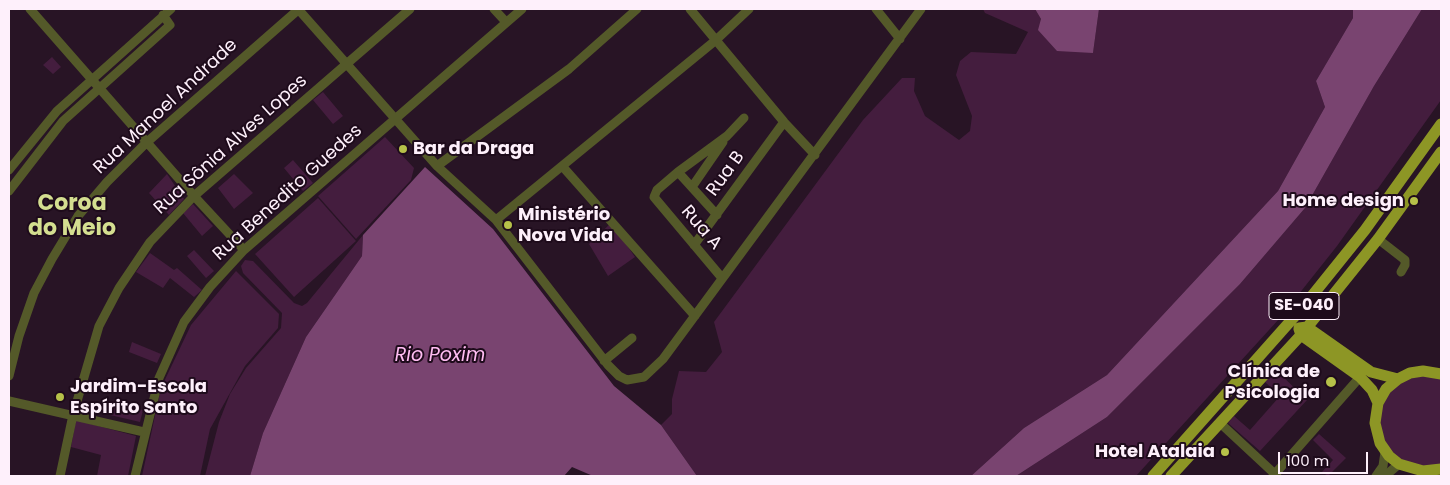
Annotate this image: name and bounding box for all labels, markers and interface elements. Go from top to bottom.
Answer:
street label: Rua Manoel Andrade [90,35,242,179]
street label: Rua Sônia Alves Lopes [150,71,312,219]
street label: Rua Benedito Guedes [209,120,367,266]
place label: Bar da Draga [413,138,534,160]
marker: Bar da Draga [397,143,409,155]
street label: Rua B [702,147,750,201]
place label: Home design [1282,190,1404,212]
district label: Coroa do Meio [28,191,116,242]
marker: Home design [1408,195,1420,207]
street label: Rua A [676,201,726,255]
place label: Ministério Nova Vida [518,204,613,246]
marker: Ministério Nova Vida [502,219,514,231]
road number: SE-040 [1269,292,1339,320]
water label: Rio Poxim [395,345,485,367]
place label: Clínica de Psicologia [1225,361,1320,404]
marker: Clínica de Psicologia [1324,375,1338,389]
place label: Jardim-Escola Espírito Santo [70,376,207,418]
marker: Jardim-Escola Espírito Santo [54,391,66,403]
place label: Hotel Atalaia [1095,441,1215,463]
scale bar [1280,442,1370,474]
marker: Hotel Atalaia [1219,446,1231,458]
text: 100 m [1286,450,1329,471]

